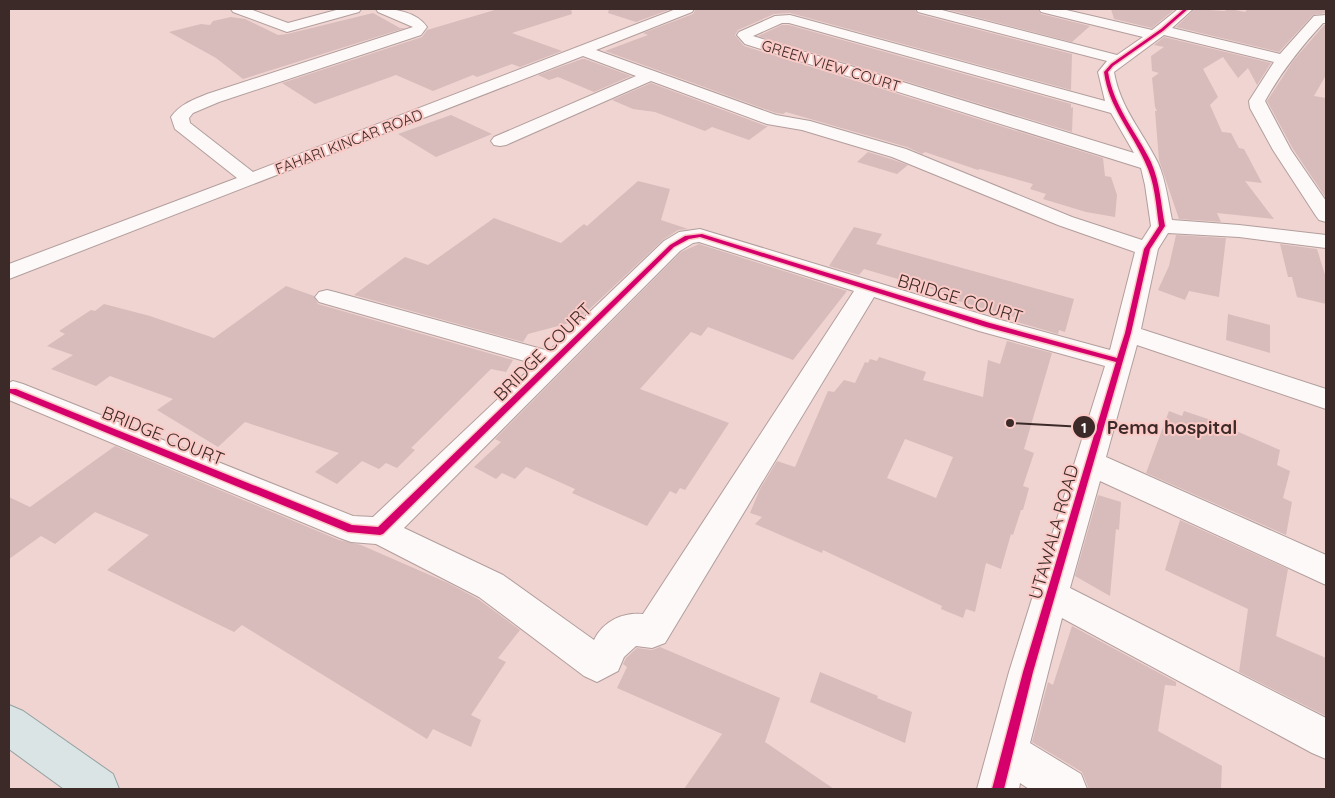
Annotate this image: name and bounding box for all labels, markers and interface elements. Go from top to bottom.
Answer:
street label: GREEN VIEW COURT [759,35,903,96]
street label: FAHARI KINCAR ROAD [272,105,425,178]
street label: BRIDGE COURT [895,269,1026,329]
street label: BRIDGE COURT [489,297,597,406]
street label: BRIDGE COURT [99,401,228,471]
callout: Pema hospital [1072,410,1247,444]
text: Pema hospital [1107,415,1237,439]
text: 1 [1081,418,1087,437]
street label: UTAWALA ROAD [1023,462,1084,602]

